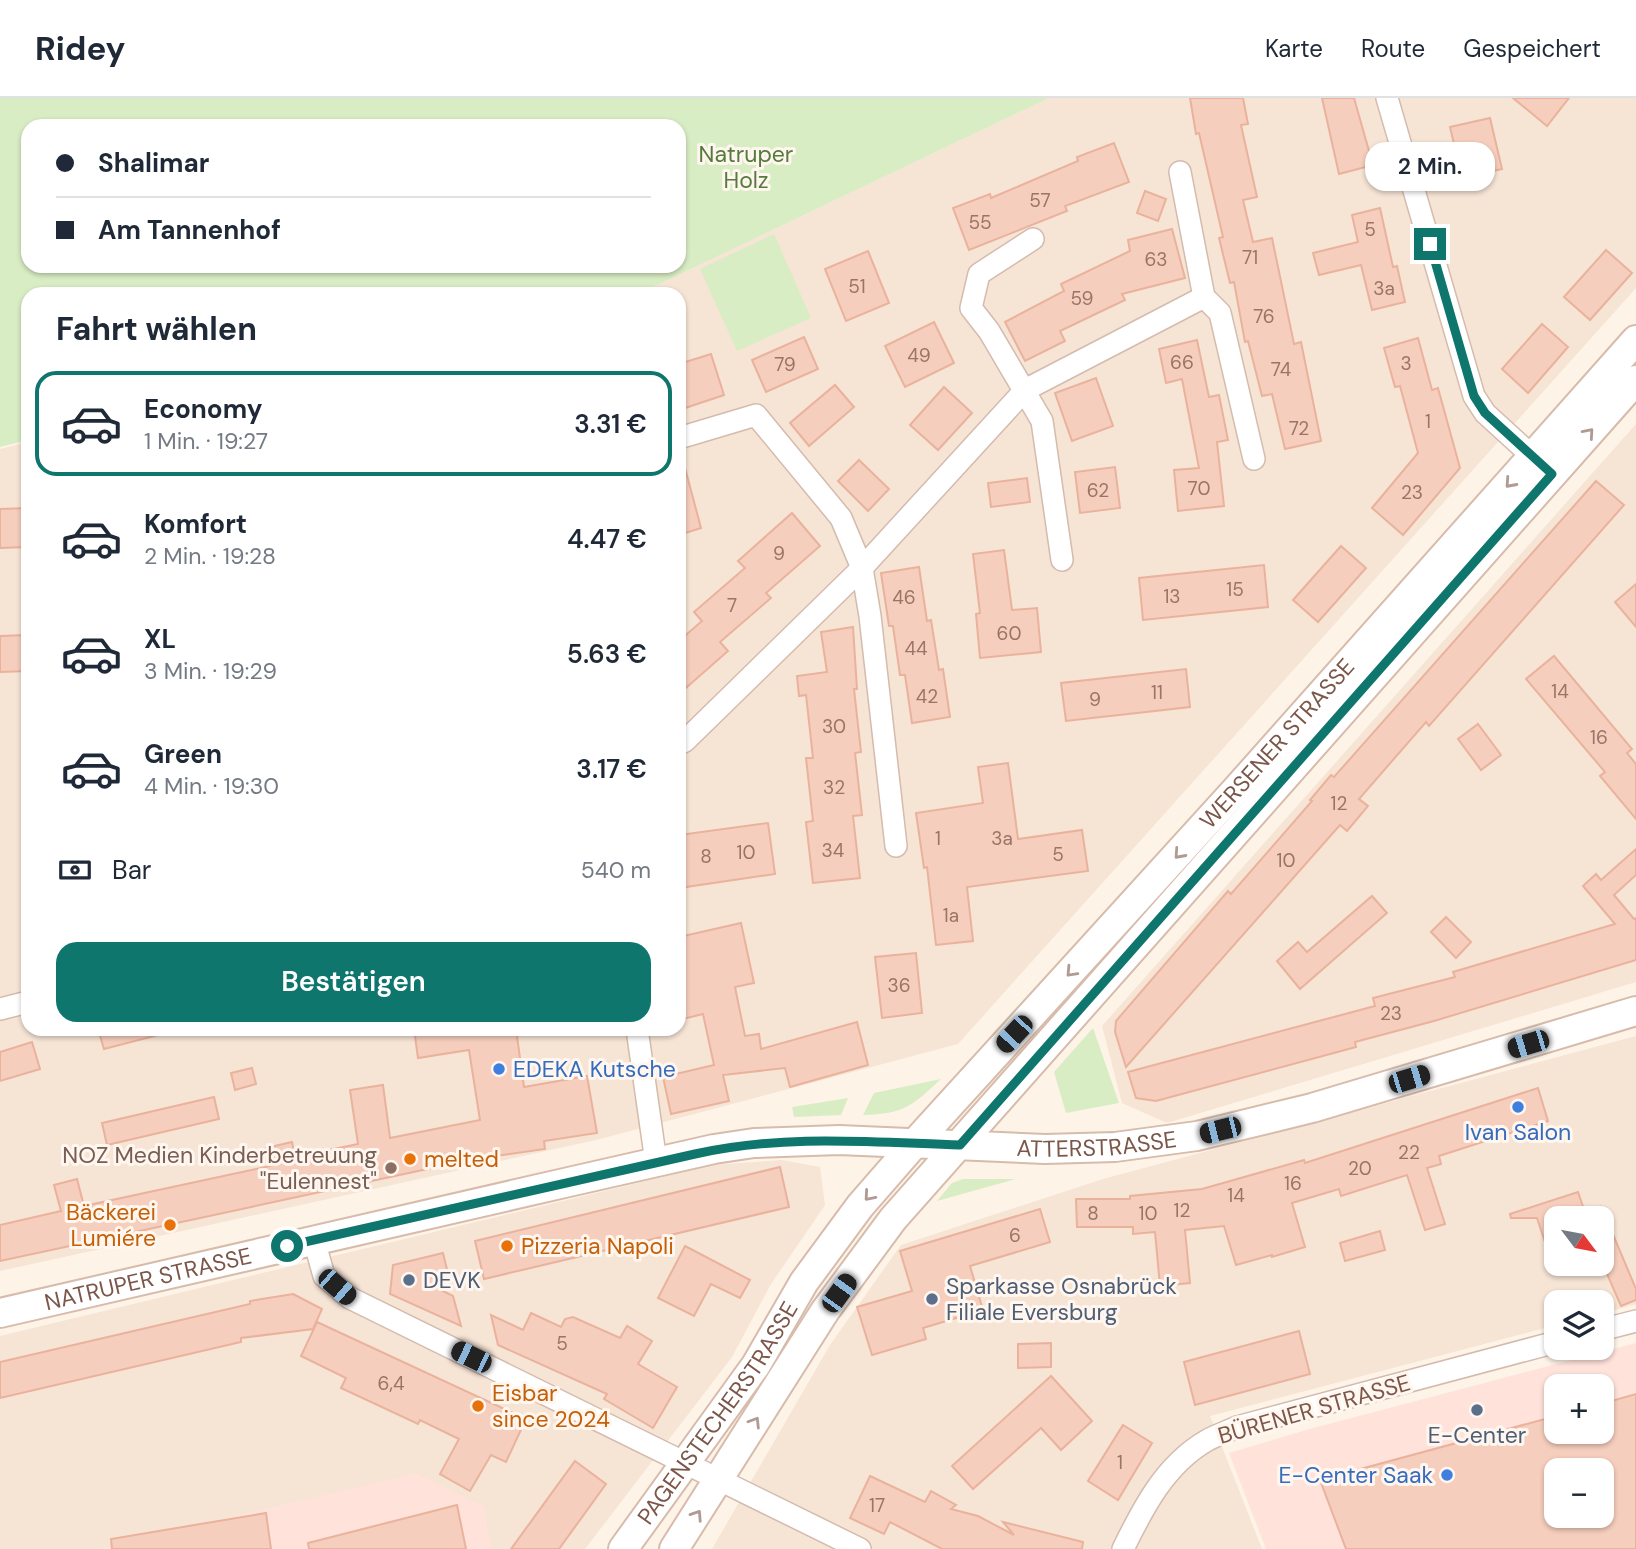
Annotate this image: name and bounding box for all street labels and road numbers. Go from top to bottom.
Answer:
street label: WERSENER STRASSE [1193,652,1361,835]
street label: ATTERSTRASSE [1016,1124,1178,1164]
street label: NATRUPER STRASSE [42,1241,255,1317]
street label: PAGENSTECHERSTRASSE [631,1296,805,1530]
street label: BÜRENER STRASSE [1214,1367,1414,1451]

